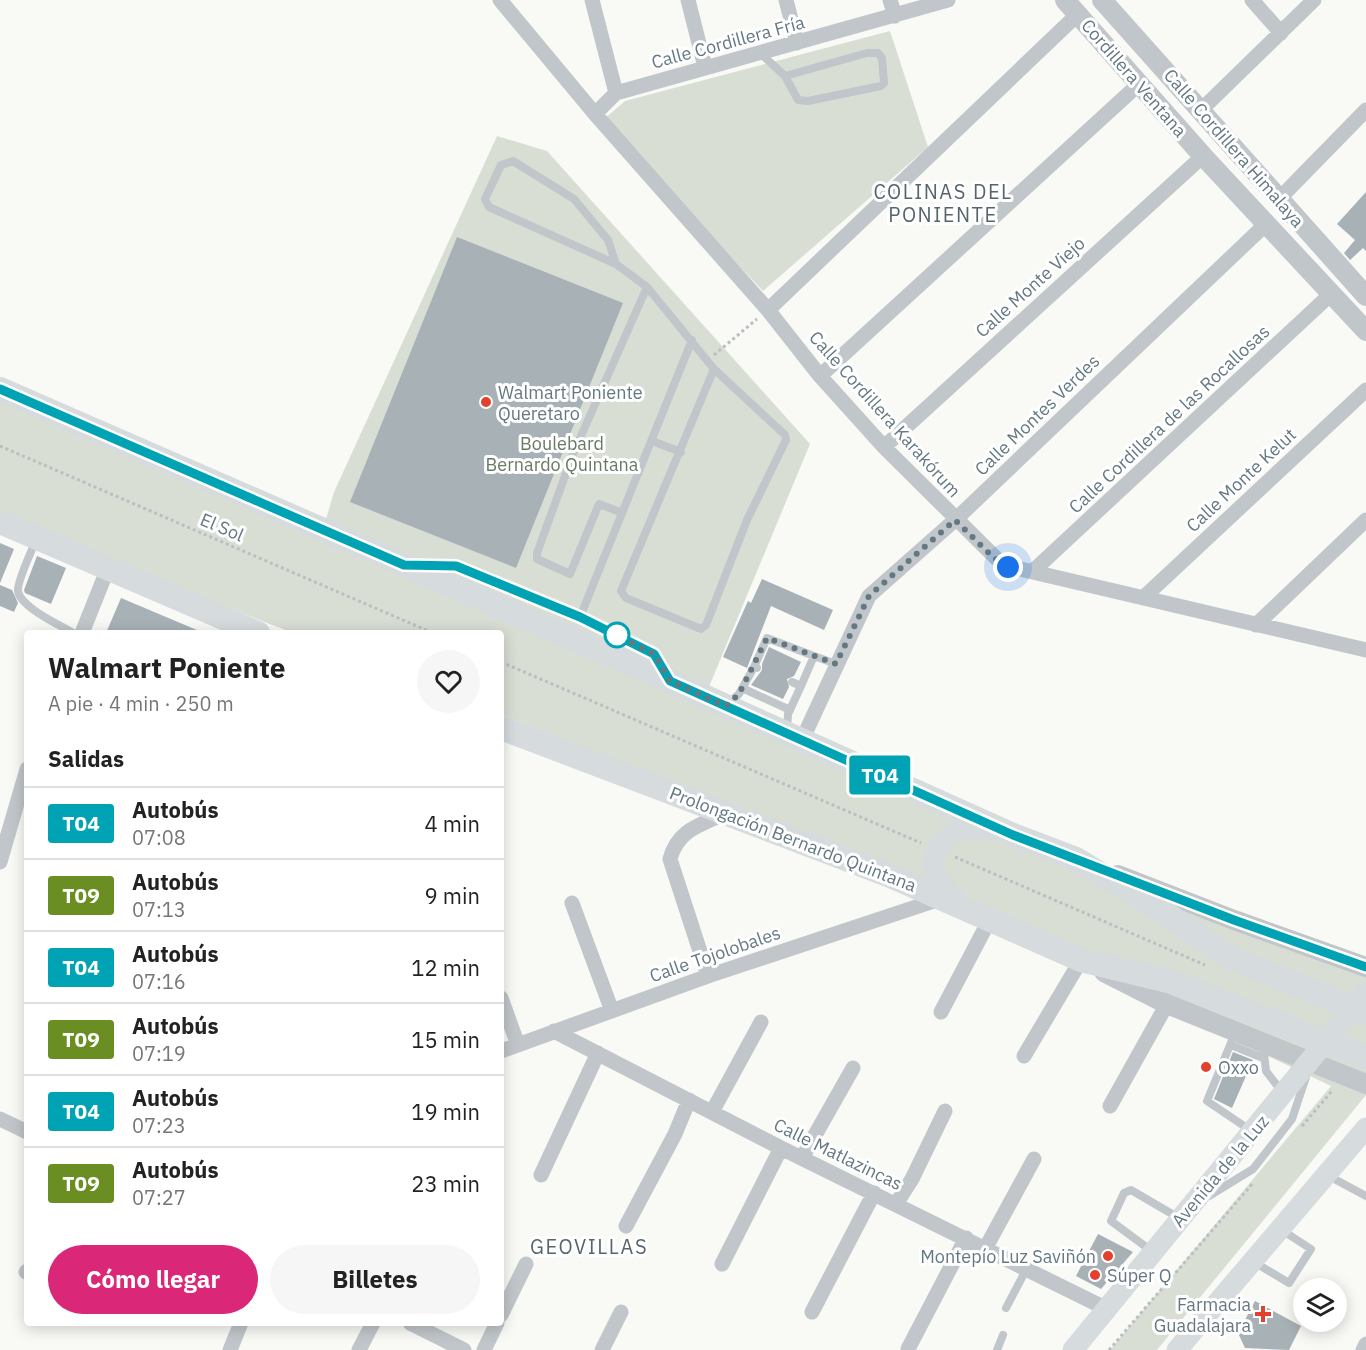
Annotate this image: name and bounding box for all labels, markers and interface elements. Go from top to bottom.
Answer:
street label: Calle Cordillera Fría [649,10,808,74]
street label: Cordillera Ventana [1076,14,1192,142]
street label: Calle Cordillera Himalaya [1159,64,1309,232]
district label: COLINAS DEL PONIENTE [873,178,1013,228]
street label: Calle Monte Viejo [970,232,1090,342]
street label: Calle Cordillera de las Rocallosas [1064,320,1274,518]
street label: Calle Cordillera Karakórum [804,326,966,502]
street label: Calle Montes Verdes [970,350,1104,480]
place label: Walmart Poniente Queretaro [498,381,643,425]
marker: Walmart Poniente Queretaro [479,395,493,409]
street label: Calle Monte Kelut [1181,423,1301,537]
park label: Boulebard Bernardo Quintana [486,432,639,476]
street label: El Sol [197,508,247,546]
your location [993,552,1023,582]
unlabelled marker [604,622,630,648]
text: Walmart Poniente [48,649,286,686]
button: heart [417,650,480,713]
text: A pie · 4 min · 250 m [48,690,234,717]
text: Salidas [48,744,124,773]
line badge: T04 [846,756,914,794]
text: T04 [861,761,899,789]
street label: Prolongación Bernardo Quintana [666,781,920,897]
text: Autobús [132,795,219,824]
text: T04 [62,809,100,837]
text: 4 min [424,809,480,838]
text: 07:08 [132,824,186,851]
text: Autobús [132,867,219,896]
text: T09 [62,881,100,909]
text: 9 min [424,881,480,910]
text: 07:13 [132,896,186,923]
street label: Calle Tojolobales [646,921,784,987]
text: Autobús [132,939,219,968]
text: T04 [62,953,100,981]
text: 12 min [411,953,480,982]
text: 07:16 [132,968,186,995]
text: Autobús [132,1011,219,1040]
text: T09 [62,1025,100,1053]
text: 15 min [411,1025,480,1054]
text: 07:19 [132,1040,186,1067]
place label: Oxxo [1218,1056,1259,1079]
marker: Oxxo [1199,1060,1213,1074]
text: Autobús [132,1083,219,1112]
text: T04 [62,1097,100,1125]
text: 19 min [411,1097,480,1126]
street label: Avenida de la Luz [1166,1110,1274,1232]
text: 07:23 [132,1112,186,1139]
street label: Calle Matlazincas [770,1113,906,1195]
text: Autobús [132,1155,219,1184]
text: T09 [62,1169,100,1197]
text: 23 min [411,1169,480,1198]
text: 07:27 [132,1184,186,1211]
district label: GEOVILLAS [530,1233,648,1260]
button: Cómo llegar [48,1245,258,1314]
button: Billetes [270,1245,480,1314]
place label: Montepío Luz Saviñón [920,1245,1096,1268]
marker: Montepío Luz Saviñón [1101,1249,1115,1263]
place label: Súper Q [1107,1264,1172,1287]
marker: Súper Q [1088,1268,1102,1282]
map controls [1293,1278,1347,1332]
button: layers [1293,1278,1347,1332]
place label: Farmacia Guadalajara [1154,1293,1251,1337]
marker: Farmacia Guadalajara [1256,1307,1270,1321]

